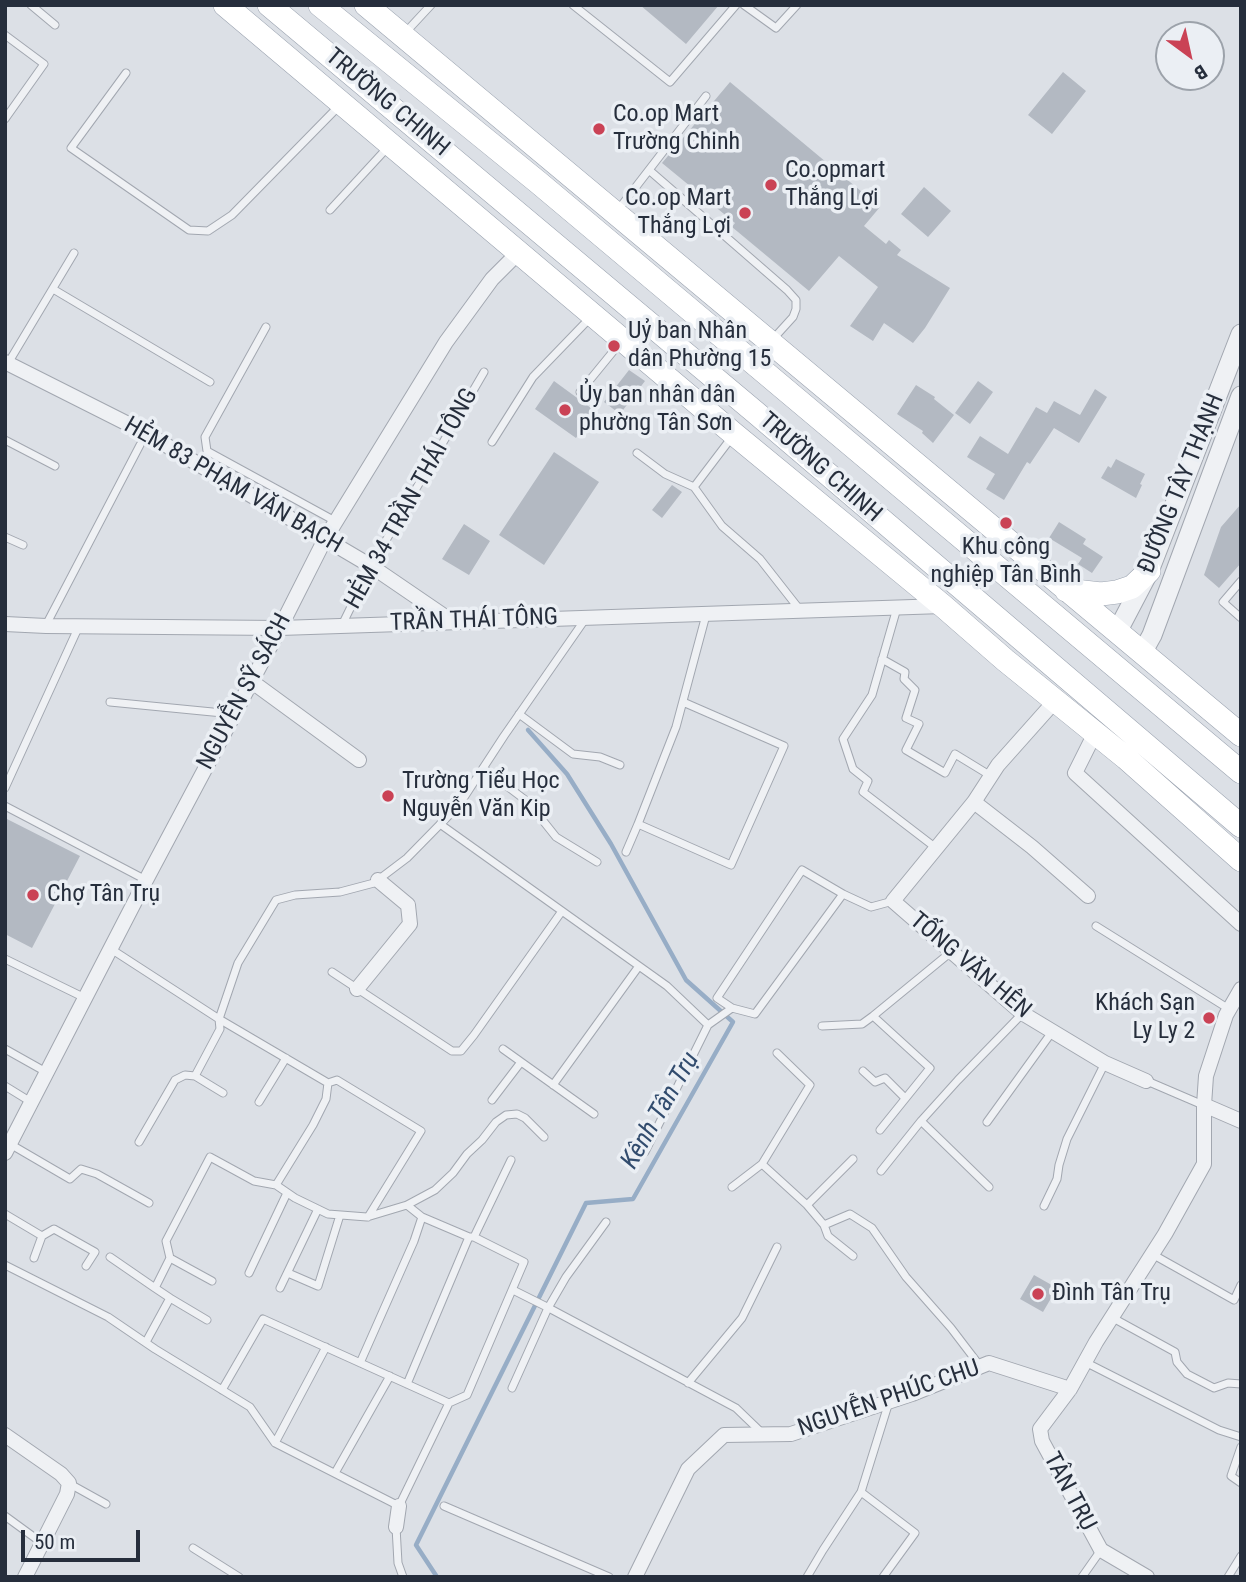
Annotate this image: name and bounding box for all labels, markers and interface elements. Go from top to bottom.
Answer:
north arrow [1155,21,1225,91]
street label: TRƯỜNG CHINH [319,43,455,163]
text: B [1190,60,1211,85]
place label: Co.op Mart Trường Chinh [613,101,740,157]
marker: Co.op Mart Trường Chinh [591,121,607,137]
place label: Co.opmart Thắng Lợi [785,157,885,213]
marker: Co.opmart Thắng Lợi [763,177,779,193]
place label: Co.op Mart Thắng Lợi [625,185,731,241]
marker: Co.op Mart Thắng Lợi [737,205,753,221]
place label: Uỷ ban Nhân dân Phường 15 [628,318,771,374]
marker: Uỷ ban Nhân dân Phường 15 [606,338,622,354]
place label: Ủy ban nhân dân phường Tân Sơn [579,382,735,438]
street label: HẺM 34 TRẦN THÁI TÔNG [339,384,485,614]
street label: ĐƯỜNG TÂY THẠNH [1133,390,1231,578]
marker: Ủy ban nhân dân phường Tân Sơn [557,402,573,418]
street label: TRƯỜNG CHINH [753,407,887,529]
street label: HẺM 83 PHẠM VĂN BẠCH [119,412,347,560]
marker: Khu công nghiệp Tân Bình [998,515,1014,531]
place label: Khu công nghiệp Tân Bình [931,534,1081,590]
street label: TRẦN THÁI TÔNG [390,604,558,638]
street label: NGUYỄN SỸ SÁCH [192,609,298,775]
place label: Trường Tiểu Học Nguyễn Văn Kip [402,768,560,824]
marker: Trường Tiểu Học Nguyễn Văn Kip [380,788,396,804]
place label: Chợ Tân Trụ [47,881,160,909]
marker: Chợ Tân Trụ [25,887,41,903]
street label: TỐNG VĂN HÊN [903,907,1037,1025]
place label: Khách Sạn Ly Ly 2 [1095,990,1195,1046]
marker: Khách Sạn Ly Ly 2 [1201,1010,1217,1026]
water label: Kênh Tân Trụ [615,1047,707,1175]
place label: Đình Tân Trụ [1052,1280,1171,1308]
marker: Đình Tân Trụ [1030,1286,1046,1302]
street label: NGUYỄN PHÚC CHU [794,1354,984,1444]
street label: TÂN TRỤ [1036,1448,1102,1536]
scale bar [24,1516,144,1560]
text: 50 m [34,1530,75,1554]

